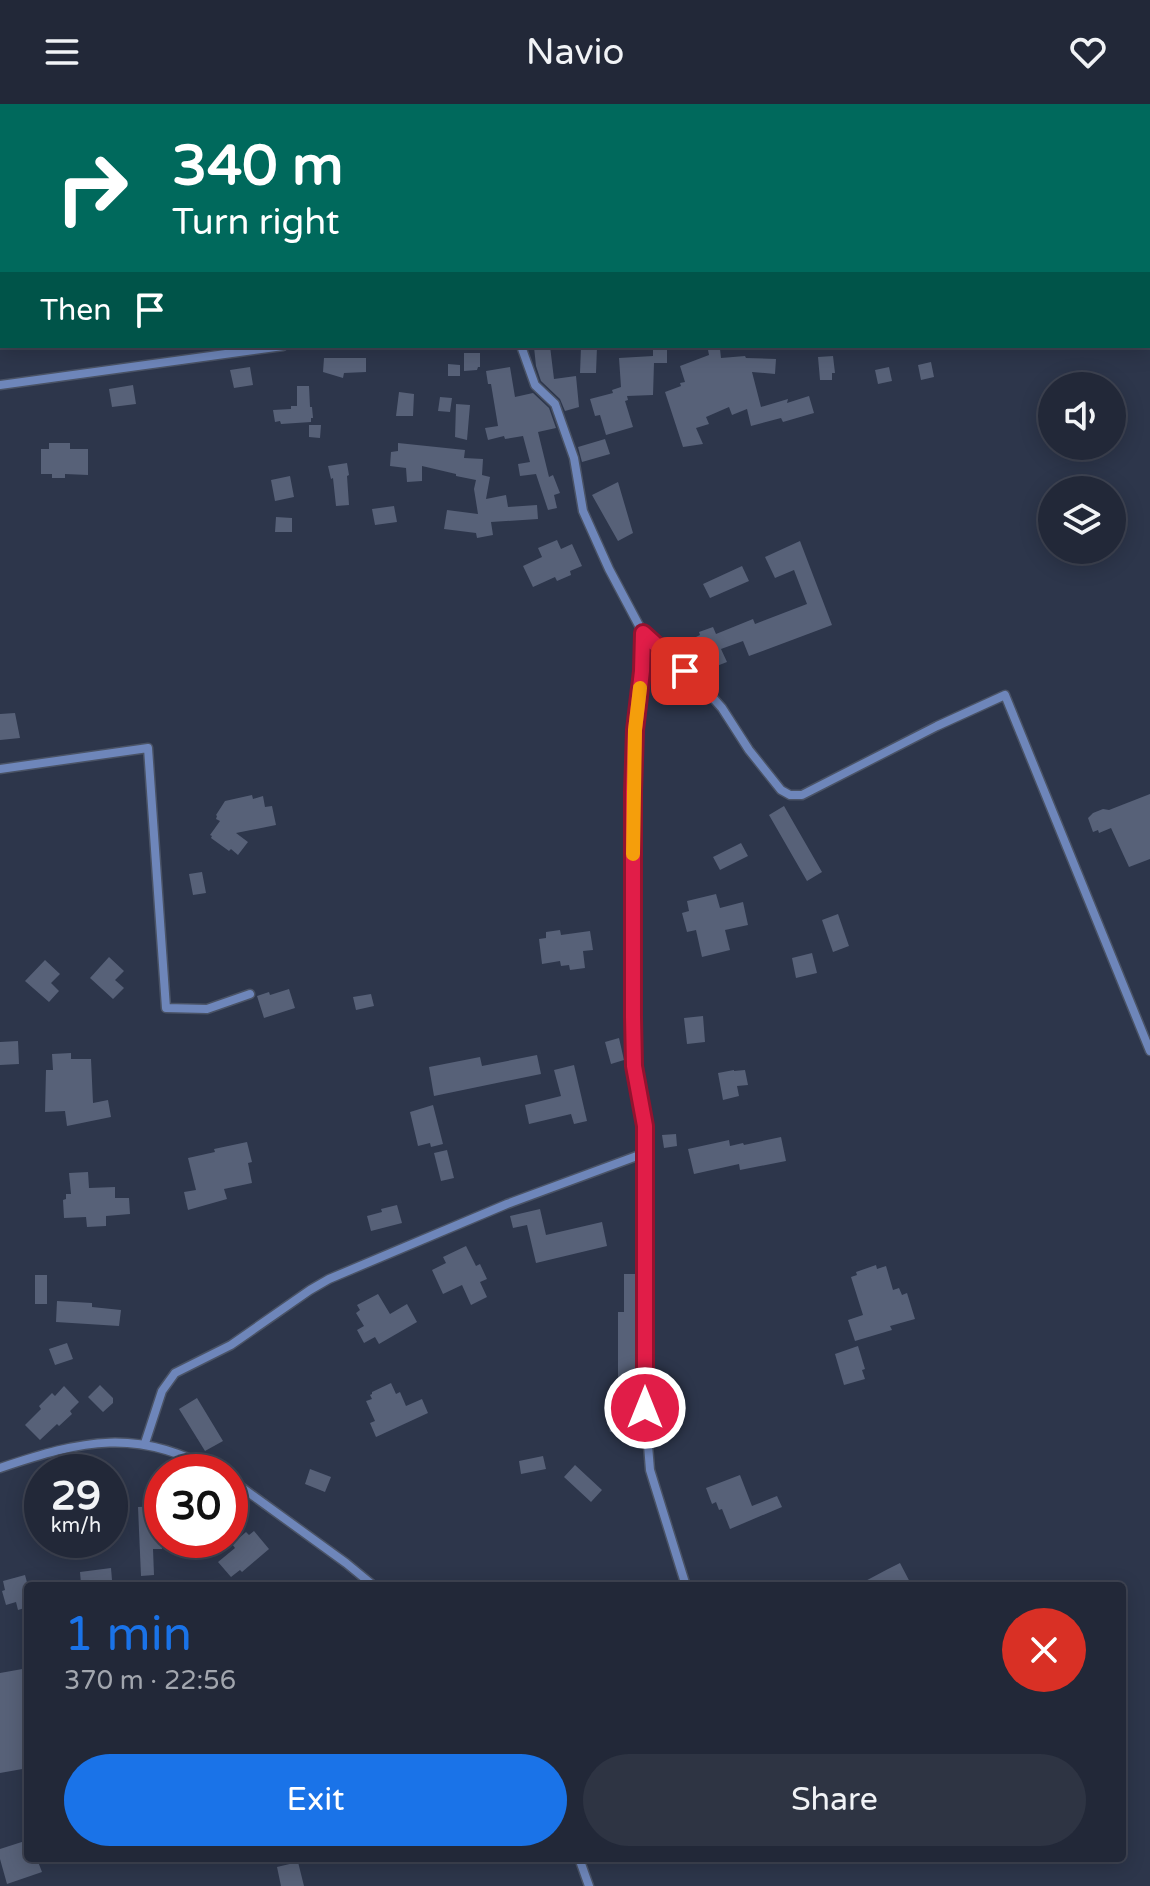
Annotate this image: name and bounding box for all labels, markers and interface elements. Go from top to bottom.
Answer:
icon: menu [40,30,84,74]
icon: heart [1066,30,1110,74]
text: Navio [526,31,624,74]
text: 340 m [172,133,343,200]
icon: right [40,136,144,240]
text: Turn right [172,201,339,244]
icon: arrive [128,288,172,332]
text: Then [40,292,112,329]
map controls [1038,372,1126,564]
button: sound [1038,372,1126,460]
button: layers [1038,476,1126,564]
pin [651,637,719,705]
icon: arrive [663,649,707,693]
position arrow [603,1366,687,1450]
speed limit sign: 30 [144,1454,248,1558]
text: 29 [51,1472,101,1520]
text: km/h [51,1514,101,1538]
text: 1 min [64,1606,192,1664]
button: close [1002,1608,1086,1692]
text: 370 m · 22:56 [64,1665,236,1696]
button: Exit [64,1754,567,1846]
button: Share [583,1754,1086,1846]

